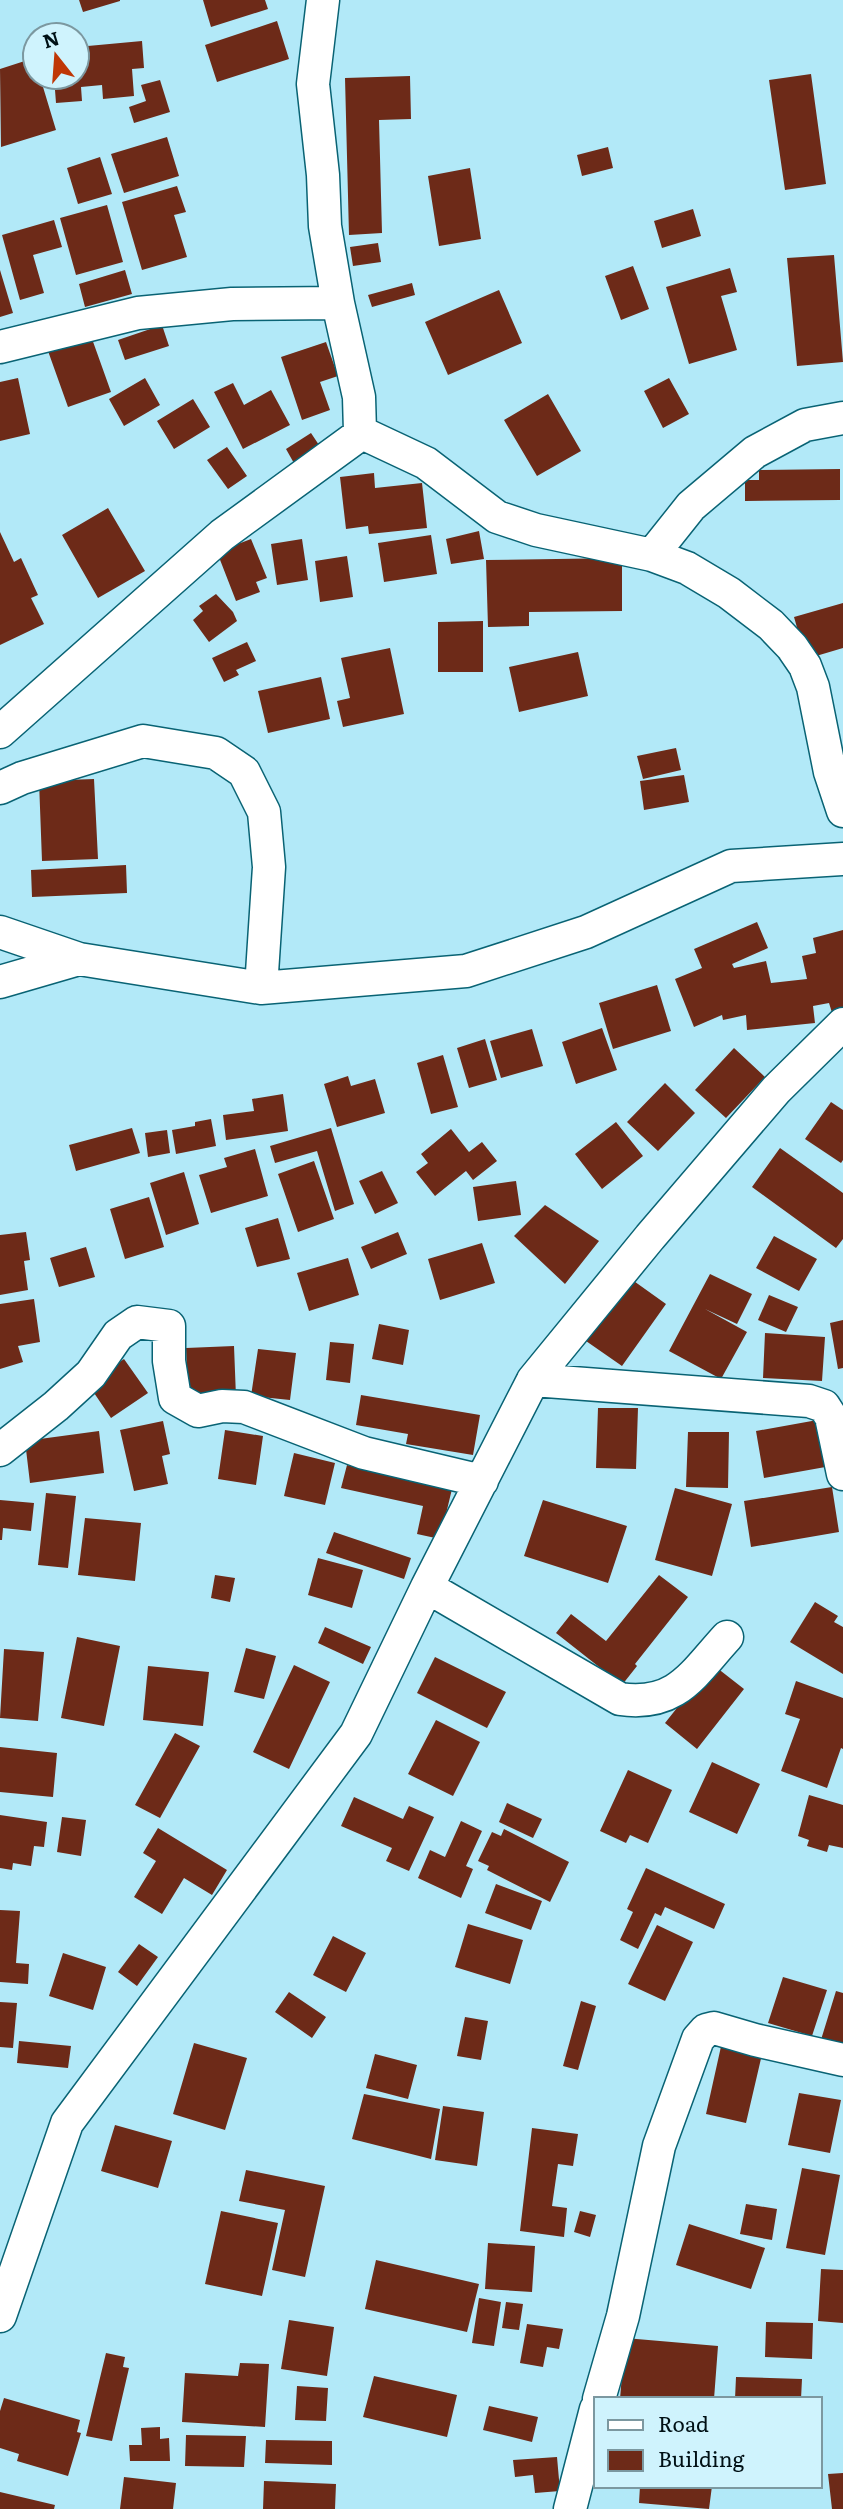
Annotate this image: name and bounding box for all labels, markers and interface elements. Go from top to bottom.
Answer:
north arrow [21,21,91,91]
text: N [39,23,63,55]
legend [594,2397,822,2488]
text: Road [658,2407,709,2438]
text: Building [658,2442,745,2473]

